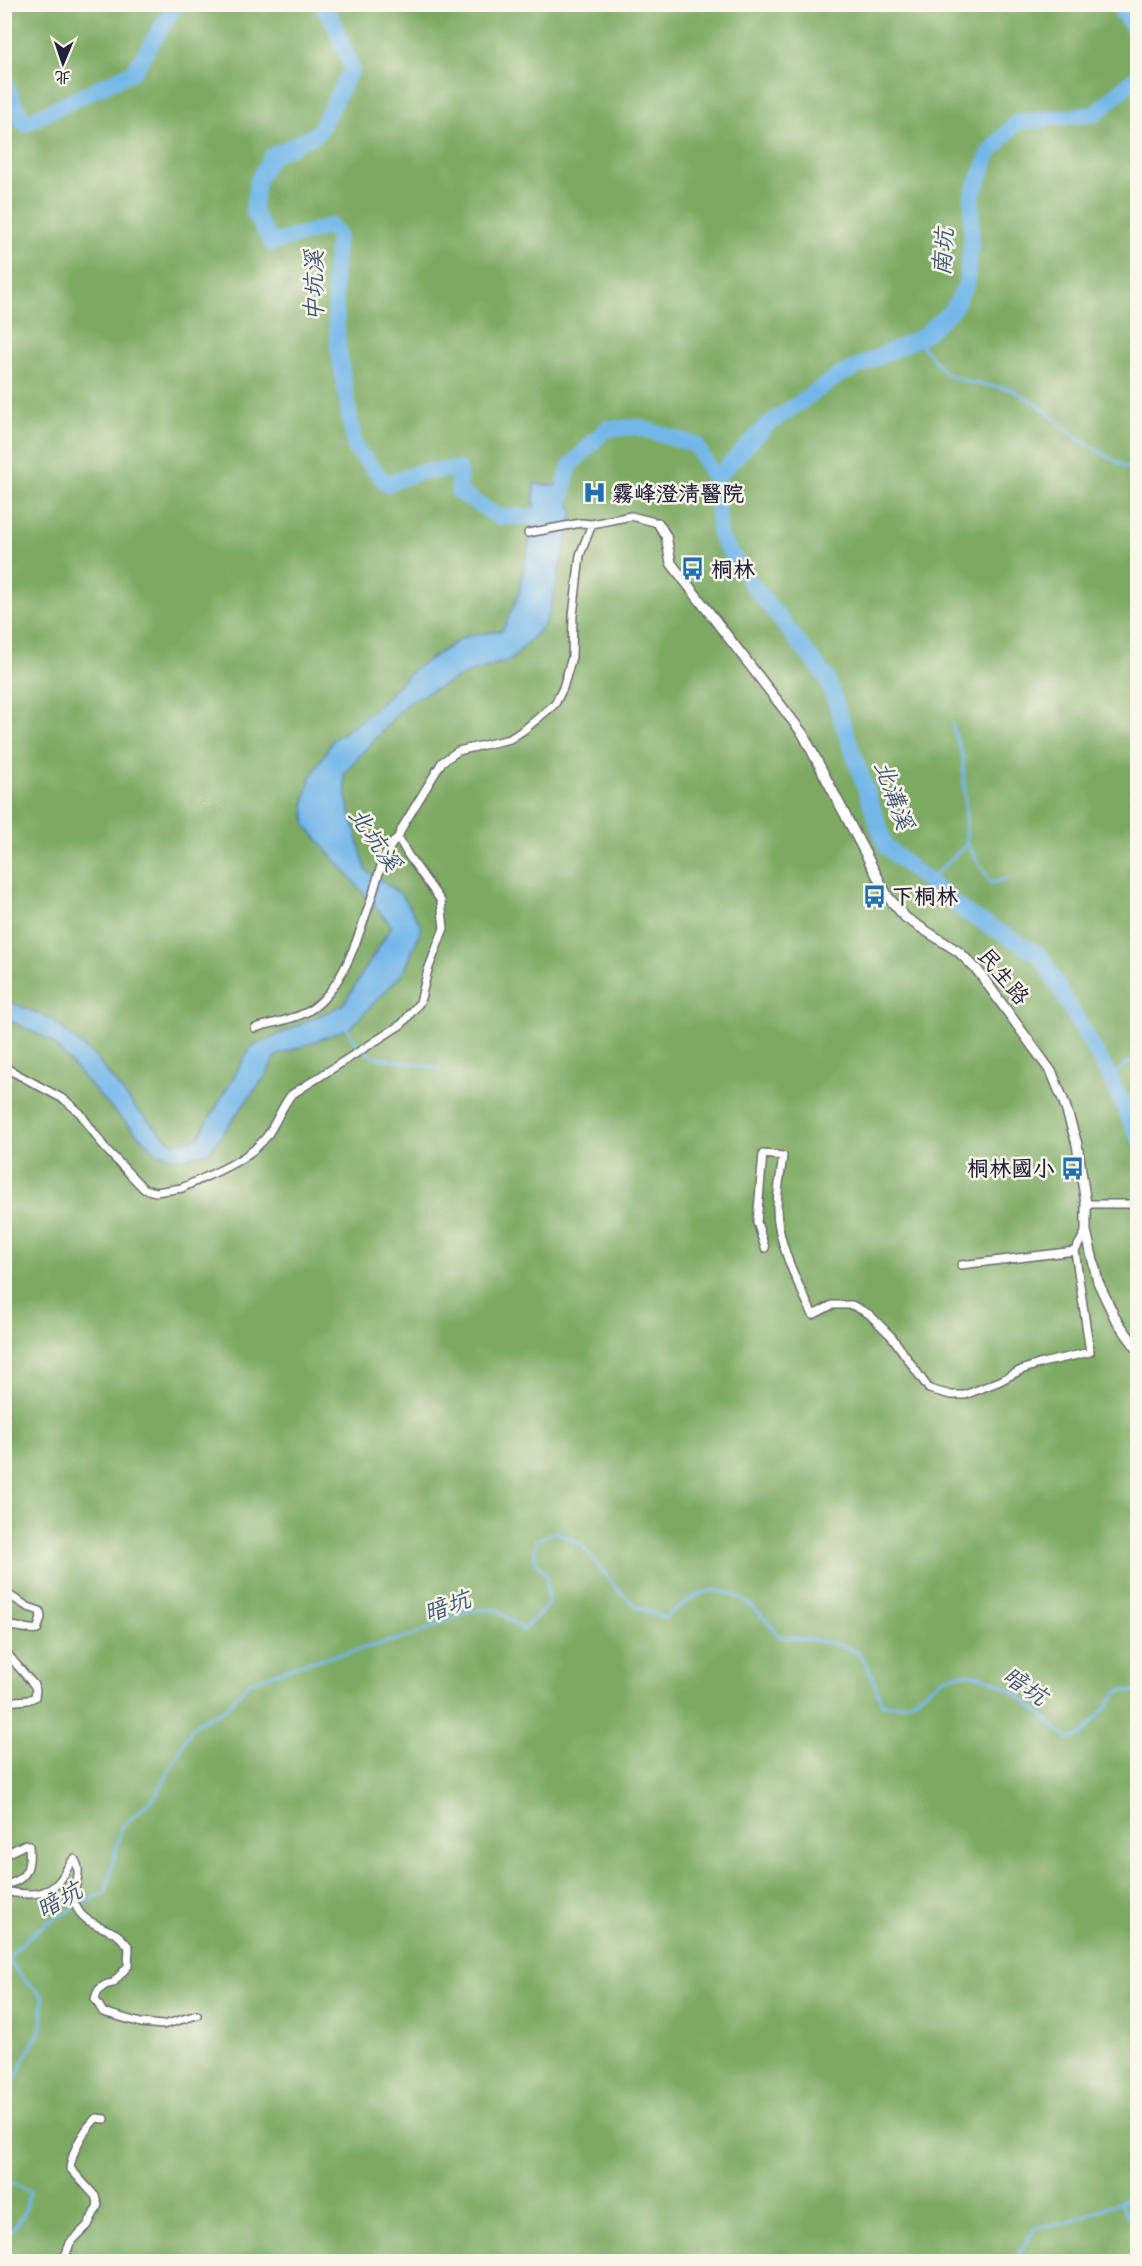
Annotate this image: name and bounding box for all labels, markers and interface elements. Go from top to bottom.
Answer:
north arrow [33,33,93,93]
text: 北 [54,67,71,88]
water label: 南坑 [925,224,961,277]
water label: 中坑溪 [298,248,330,322]
place label: 霧峰澄清醫院 [612,479,744,508]
hospital icon: 霧峰澄清醫院 [581,480,607,506]
place label: 桐林 [711,555,755,584]
bus stop icon: 桐林 [680,556,706,582]
water label: 北溝溪 [867,756,922,836]
water label: 北坑溪 [341,800,410,879]
place label: 下桐林 [892,882,958,911]
bus stop icon: 下桐林 [861,883,887,909]
street label: 民生路 [971,942,1036,1011]
place label: 桐林國小 [967,1154,1055,1183]
bus stop icon: 桐林國小 [1060,1155,1086,1181]
water label: 暗坑 [419,1582,478,1629]
water label: 暗坑 [996,1659,1056,1715]
water label: 暗坑 [30,1873,90,1926]

